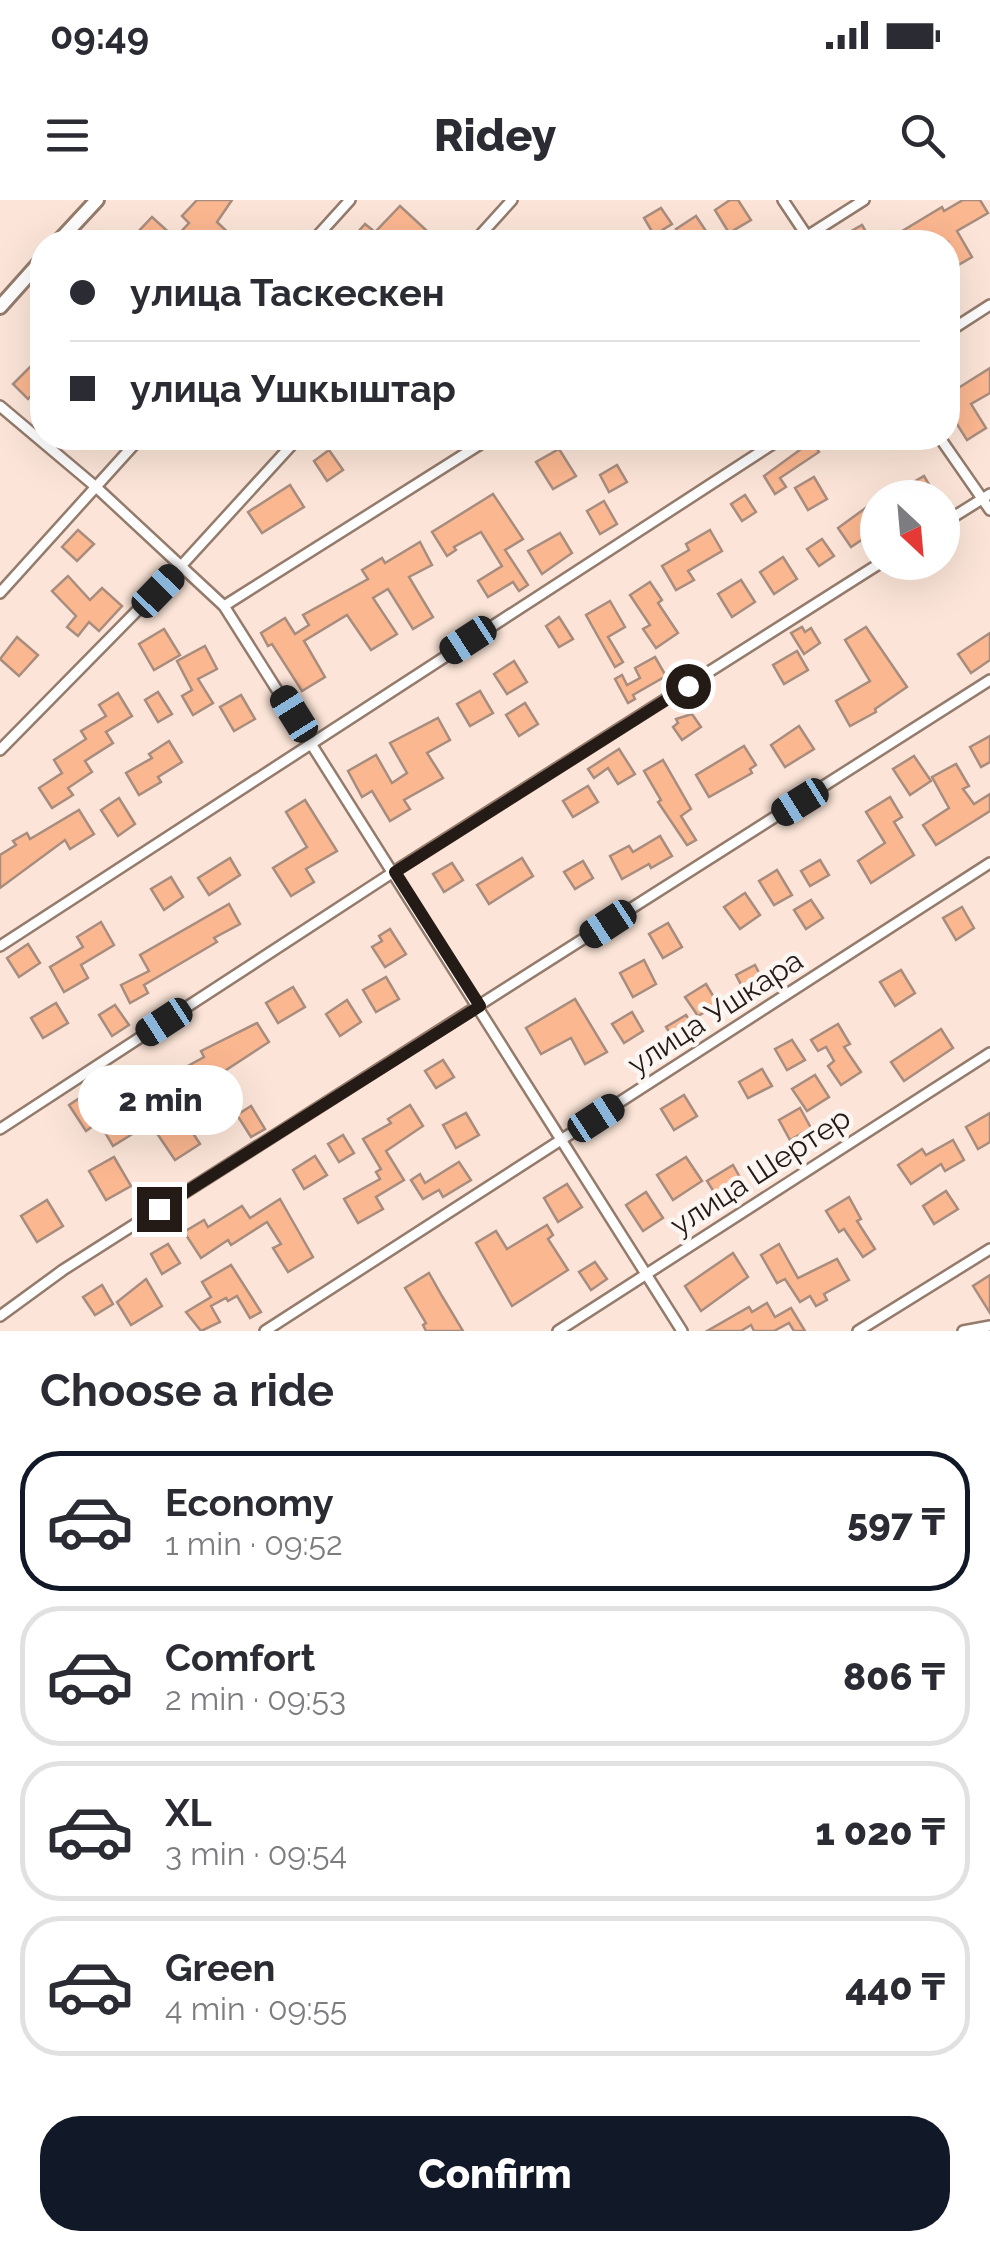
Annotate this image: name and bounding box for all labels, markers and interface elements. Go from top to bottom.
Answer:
text: 09:49 [50,13,149,58]
icon: menu [40,108,95,163]
icon: search [895,108,950,163]
text: Ridey [434,109,556,162]
text: улица Таскескен [130,270,445,315]
text: улица Ушкыштар [130,366,456,411]
north arrow [860,480,960,580]
map controls [860,480,960,580]
car [126,559,190,623]
car [435,611,501,669]
route start [666,664,711,709]
car [265,681,323,747]
car [767,773,833,831]
car [575,895,641,953]
street label: улица Ушкара [621,942,809,1082]
car [131,993,197,1051]
callout: 2 min [76,1064,242,1134]
text: 2 min [118,1081,203,1118]
car [563,1089,629,1147]
street label: улица Шертер [663,1100,857,1242]
route end [137,1187,182,1232]
text: Choose a ride [40,1364,334,1417]
icon: car [45,1476,135,1566]
text: Economy [165,1480,334,1525]
text: 597 ₸ [847,1499,945,1544]
text: 1 min · 09:52 [165,1525,343,1562]
icon: car [45,1631,135,1721]
text: Comfort [165,1635,315,1680]
text: 806 ₸ [843,1654,945,1699]
text: 2 min · 09:53 [165,1680,346,1717]
icon: car [45,1786,135,1876]
text: XL [165,1790,212,1835]
text: 1 020 ₸ [815,1809,945,1854]
text: 3 min · 09:54 [165,1835,347,1872]
icon: car [45,1941,135,2031]
text: Green [165,1945,275,1990]
text: 440 ₸ [845,1964,945,2009]
text: 4 min · 09:55 [165,1990,347,2027]
button: Confirm [40,2116,950,2231]

